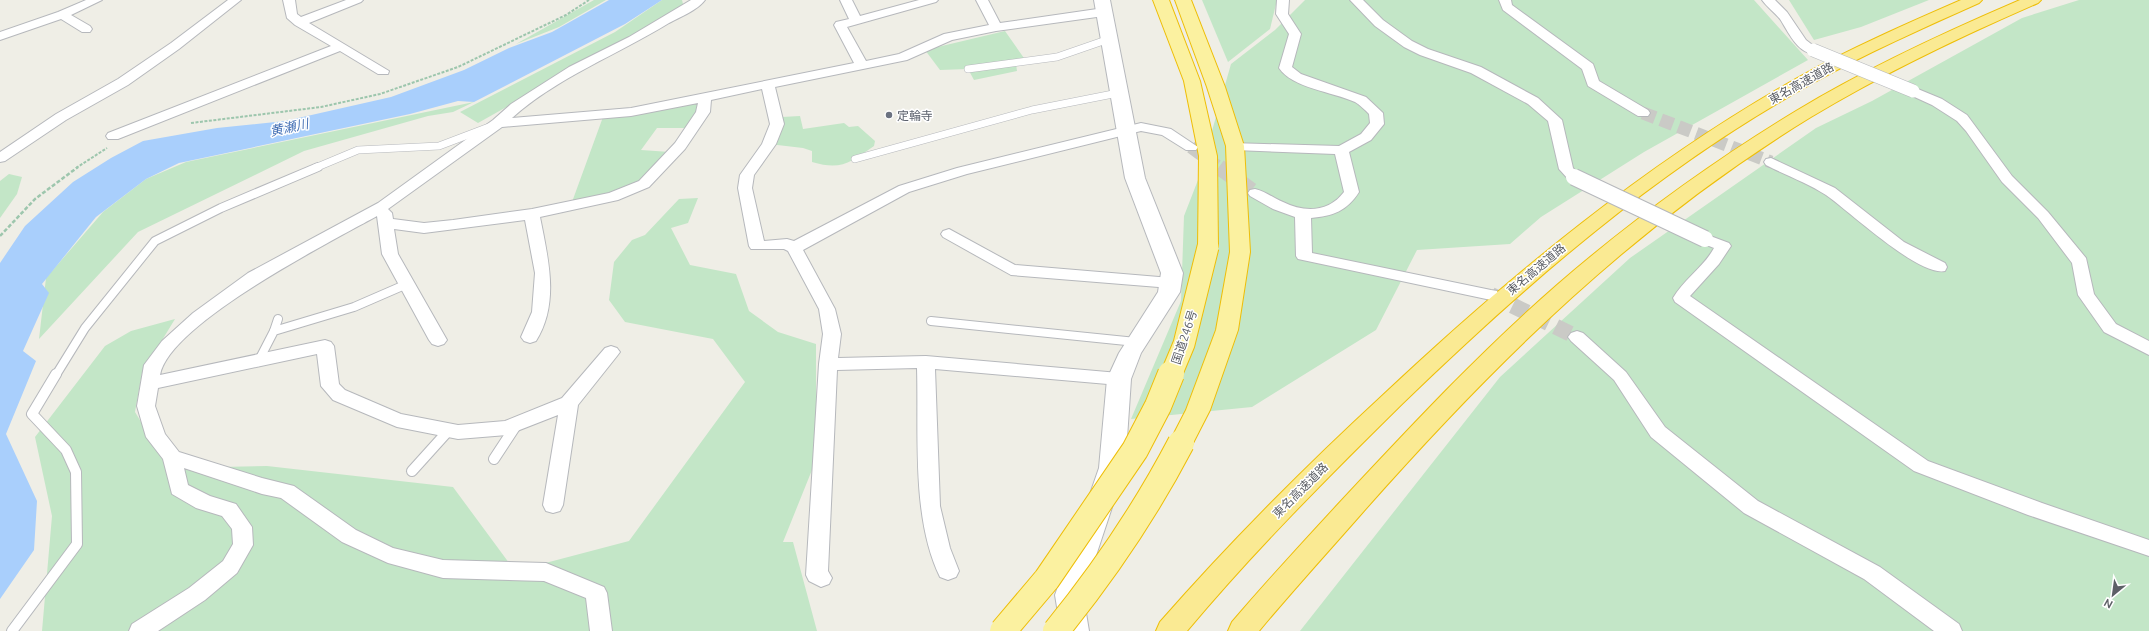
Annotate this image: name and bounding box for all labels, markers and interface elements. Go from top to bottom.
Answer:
street label: 東名高速道路 [1766,60,1836,106]
place label: 定輪寺 [897,109,933,122]
marker: 定輪寺 [884,110,894,120]
water label: 黄瀬川 [268,116,311,138]
street label: 東名高速道路 [1504,241,1568,297]
street label: 国道246号 [1169,308,1199,366]
street label: 東名高速道路 [1270,460,1330,520]
north arrow [2093,575,2133,615]
text: N [2102,597,2115,611]

